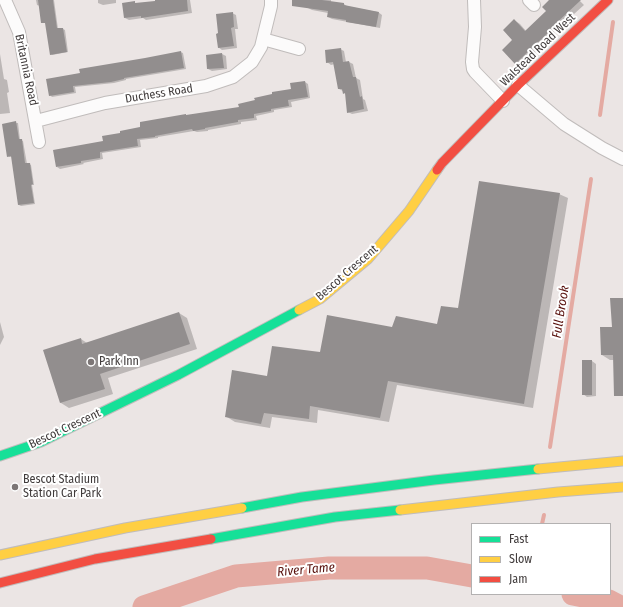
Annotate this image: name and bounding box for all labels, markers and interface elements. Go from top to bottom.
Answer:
street label: Walstead Road West [497,10,579,90]
street label: Britannia Road [11,33,41,107]
street label: Duchess Road [124,82,194,106]
street label: Bescot Crescent [313,242,381,304]
water label: Full Brook [549,285,573,339]
place label: Park Inn [99,355,139,369]
marker: Park Inn [86,357,96,367]
street label: Bescot Crescent [27,406,103,452]
place label: Bescot Stadium Station Car Park [23,473,101,501]
marker: Bescot Stadium Station Car Park [10,482,20,492]
legend [471,523,611,595]
text: Fast [509,532,528,546]
text: Slow [509,552,532,566]
water label: River Tame [277,560,335,580]
text: Jam [509,572,527,586]

